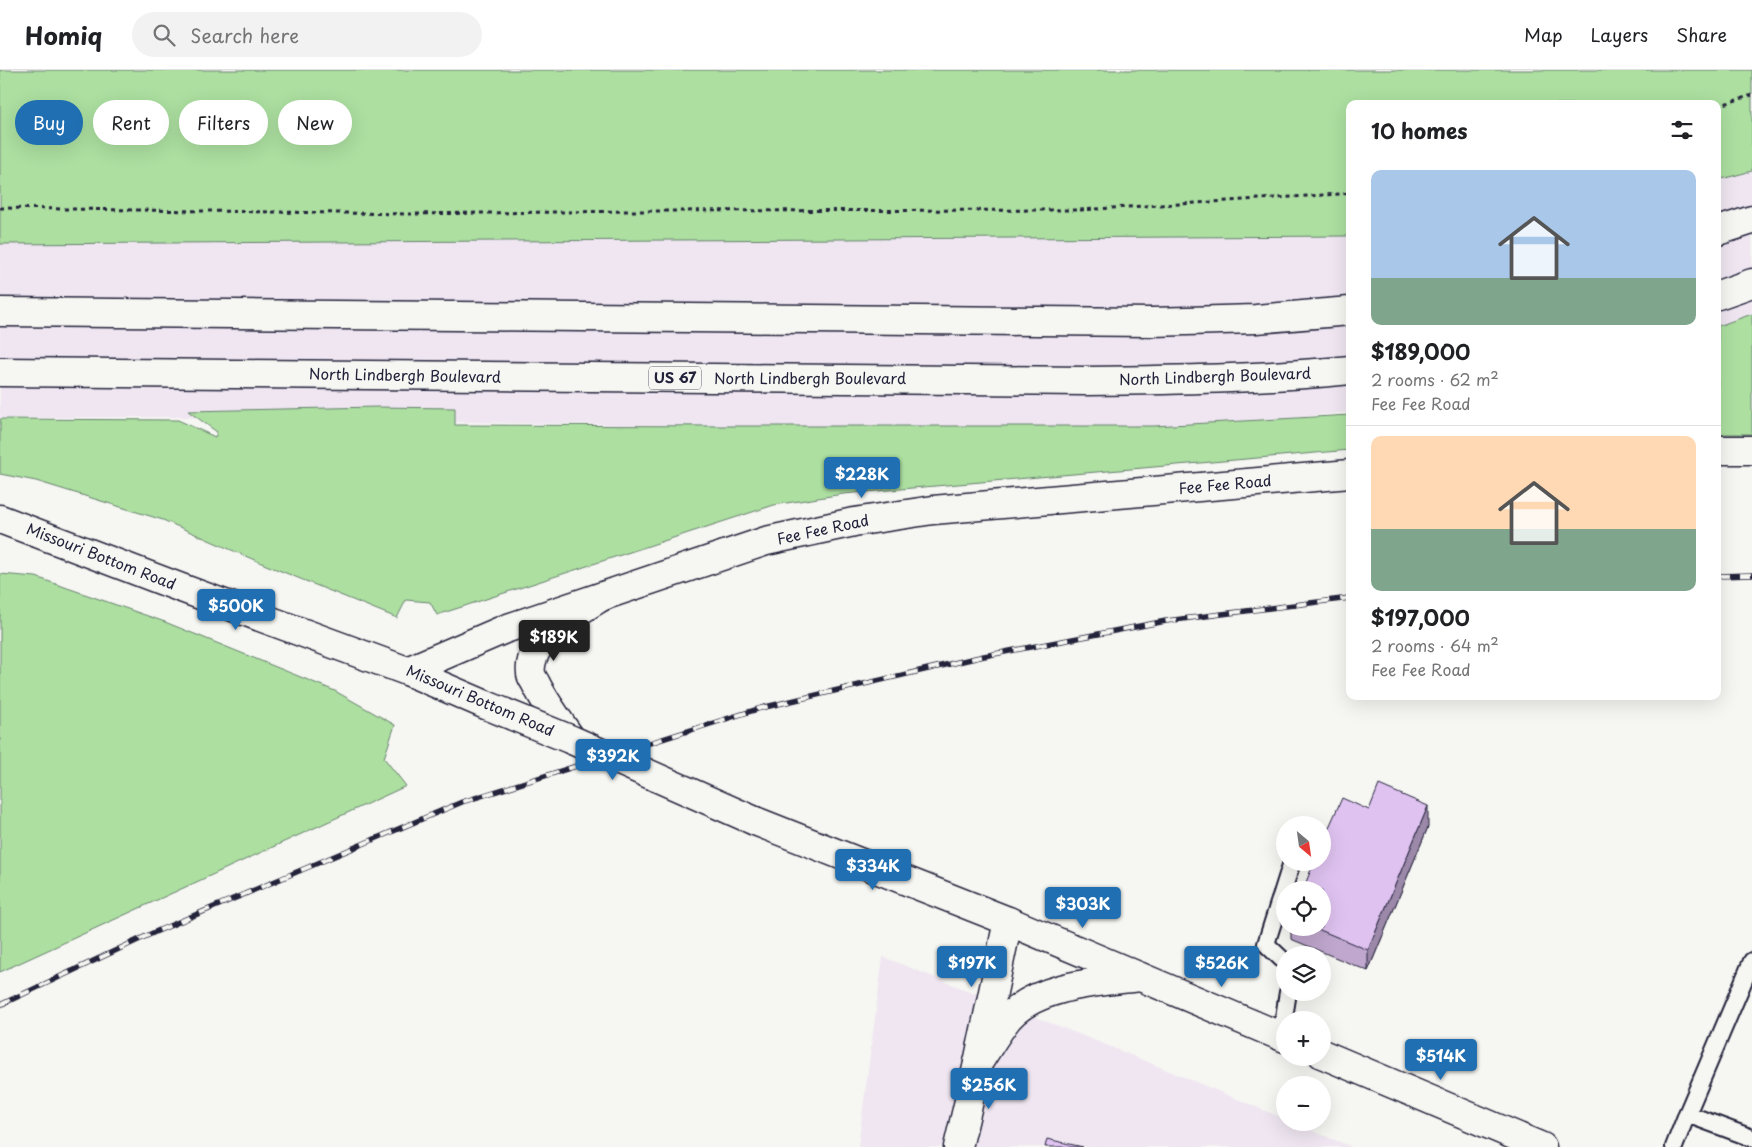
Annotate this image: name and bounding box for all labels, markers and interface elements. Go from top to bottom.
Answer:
search box [132,12,482,57]
text: Homiq [25,17,102,53]
icon: search [150,21,178,49]
text: Search here [190,21,299,49]
text: Map [1524,21,1563,48]
text: Layers [1591,21,1648,48]
text: Share [1676,21,1727,48]
chip: Buy [15,100,83,145]
chip: Rent [93,100,169,145]
chip: Filters [179,100,268,145]
chip: New [278,100,352,145]
text: 10 homes [1371,114,1468,146]
icon: filters [1668,116,1696,144]
icon: home [1489,203,1579,293]
text: $189,000 [1371,335,1470,367]
street label: North Lindbergh Boulevard [309,361,501,388]
street label: North Lindbergh Boulevard [1119,361,1311,390]
road number: US 67 [649,366,701,390]
street label: North Lindbergh Boulevard [714,366,906,389]
text: 2 rooms · 62 m² [1371,367,1499,391]
text: Fee Fee Road [1371,391,1471,415]
pin: $228K [827,456,897,499]
text: $228K [835,461,889,485]
street label: Fee Fee Road [1177,468,1272,499]
icon: home [1489,468,1579,558]
street label: Fee Fee Road [775,508,871,549]
street label: Missouri Bottom Road [23,516,180,595]
pin: $500K [201,588,271,631]
text: $500K [208,593,264,617]
text: $197,000 [1371,601,1470,633]
pin: $189K [519,620,589,662]
text: $189K [530,624,578,648]
text: 2 rooms · 64 m² [1371,633,1499,657]
text: Fee Fee Road [1371,657,1471,681]
street label: Missouri Bottom Road [403,658,558,741]
pin: $392K [578,738,648,781]
text: $392K [587,743,640,767]
north arrow [1276,816,1331,871]
map controls [1276,816,1331,1131]
pin: $334K [838,848,908,891]
text: $334K [846,853,900,877]
button: locate [1276,881,1331,936]
pin: $303K [1048,886,1118,929]
text: $303K [1056,891,1110,915]
pin: $197K [937,946,1007,988]
pin: $526K [1187,946,1257,988]
button: layers [1276,946,1331,1001]
text: $197K [948,950,996,974]
text: $526K [1195,950,1249,974]
button: + [1276,1011,1331,1066]
pin: $514K [1406,1038,1476,1081]
text: $514K [1416,1043,1466,1067]
pin: $256K [954,1068,1024,1110]
text: $256K [962,1072,1016,1096]
button: − [1276,1076,1331,1131]

